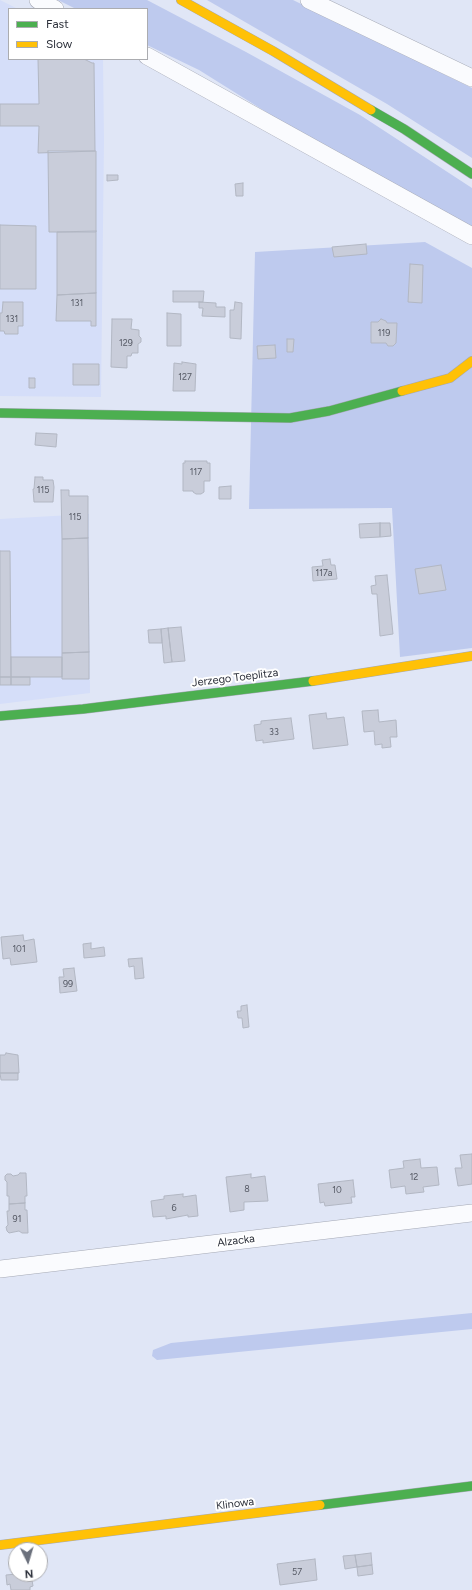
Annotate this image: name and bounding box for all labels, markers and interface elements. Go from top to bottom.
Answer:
legend [8,8,148,60]
text: Fast [46,17,69,31]
text: Slow [46,37,72,51]
house number: 131 [71,298,83,308]
house number: 131 [6,314,18,324]
house number: 119 [378,328,390,338]
house number: 129 [119,338,133,348]
house number: 127 [178,372,192,382]
house number: 117 [190,467,202,477]
house number: 115 [37,485,49,495]
house number: 115 [69,512,81,522]
house number: 117a [316,568,332,578]
street label: Jerzego Toeplitza [191,666,279,690]
house number: 33 [269,727,279,737]
house number: 101 [12,944,26,954]
house number: 99 [63,979,73,989]
house number: 12 [410,1172,418,1182]
house number: 8 [244,1184,250,1194]
house number: 10 [332,1185,342,1195]
house number: 6 [171,1203,177,1213]
house number: 91 [13,1214,21,1224]
street label: Alzacka [217,1232,255,1250]
street label: Klinowa [215,1495,255,1513]
north arrow [8,1542,48,1582]
text: N [24,1567,34,1580]
house number: 57 [292,1567,302,1577]

